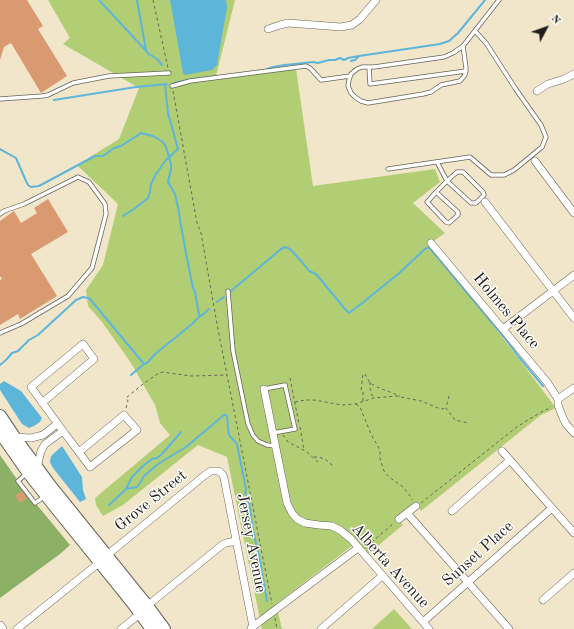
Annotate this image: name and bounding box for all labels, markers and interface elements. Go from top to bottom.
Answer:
north arrow [526,8,566,48]
text: N [549,13,562,27]
street label: Holmes Place [469,269,543,353]
street label: Grove Street [111,466,191,536]
street label: Jersey Avenue [232,492,270,594]
street label: Sunset Place [439,517,517,591]
street label: Alberta Avenue [347,520,433,612]

